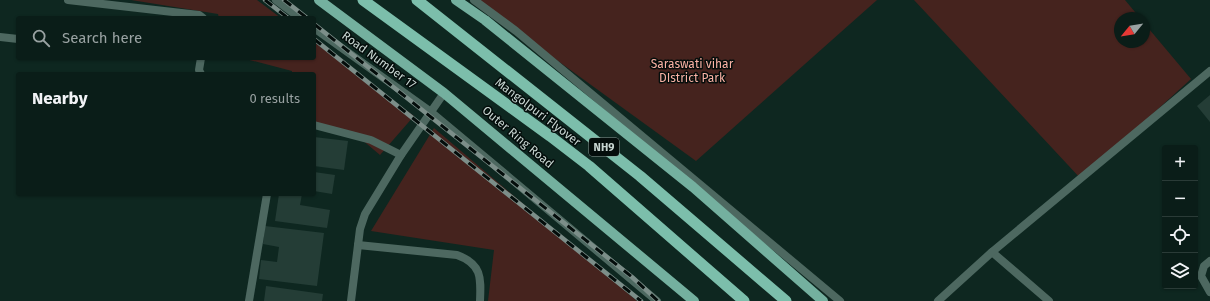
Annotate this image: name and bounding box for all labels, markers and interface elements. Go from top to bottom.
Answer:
north arrow [1114,12,1150,48]
search box [16,16,316,60]
icon: search [30,27,52,49]
street label: Road Number 17 [339,28,419,92]
text: Search here [62,29,142,47]
park label: Saraswati vihar DIstrict Park [651,57,734,85]
street label: Mangolpuri Flyover [492,75,584,149]
text: Nearby [32,88,87,109]
text: 0 results [249,91,300,106]
street label: Outer Ring Road [480,103,556,171]
road number: NH9 [589,138,619,156]
map controls [1162,145,1198,289]
button: + [1162,145,1198,181]
button: − [1162,181,1198,217]
button: locate [1162,217,1198,253]
button: layers [1162,253,1198,289]

